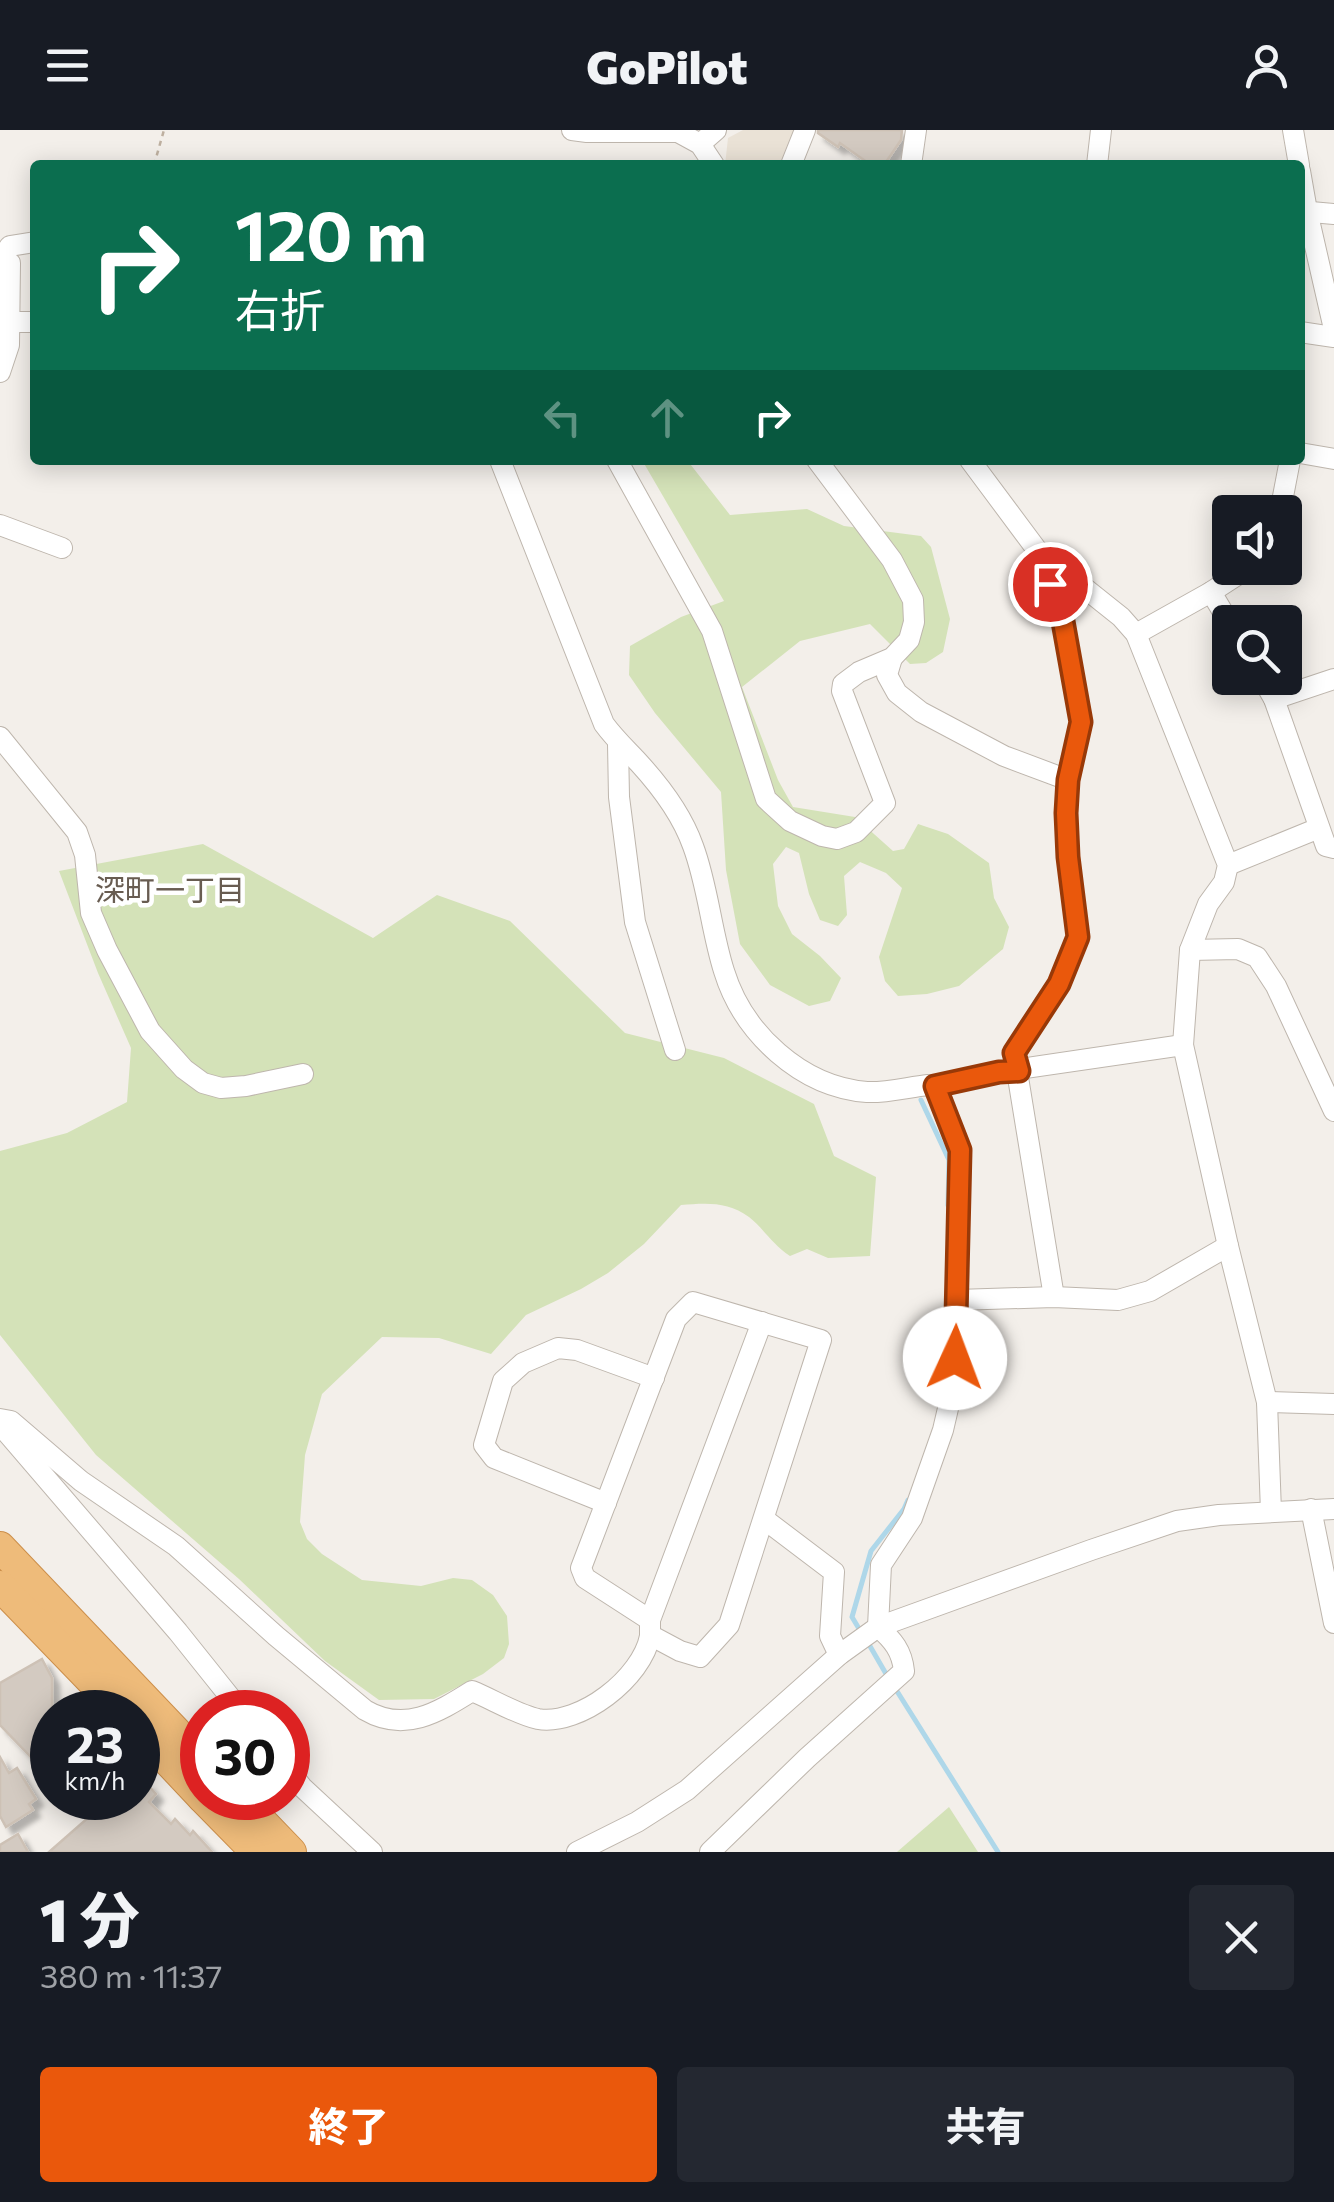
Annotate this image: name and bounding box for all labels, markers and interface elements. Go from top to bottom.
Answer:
icon: menu [40,38,95,93]
text: GoPilot [586,38,748,93]
icon: person [1239,38,1294,93]
text: 120 m [235,190,427,275]
icon: right [70,200,200,330]
text: 右折 [235,281,325,336]
icon: left [535,390,590,445]
icon: ahead [640,390,695,445]
icon: right [745,390,800,445]
map controls [1212,495,1302,695]
button: sound [1212,495,1302,585]
pin [1008,542,1093,627]
icon: arrive [1023,557,1078,612]
button: search [1212,605,1302,695]
district label: 深町一丁目 [95,870,245,907]
position arrow [903,1306,1007,1410]
speed limit sign: 30 [180,1690,310,1820]
text: 23 [66,1712,124,1773]
text: km/h [65,1765,125,1795]
text: 1 分 [40,1881,139,1954]
button: close [1189,1885,1294,1990]
text: 380 m · 11:37 [40,1955,222,1995]
button: 終了 [40,2067,657,2182]
button: 共有 [677,2067,1294,2182]

